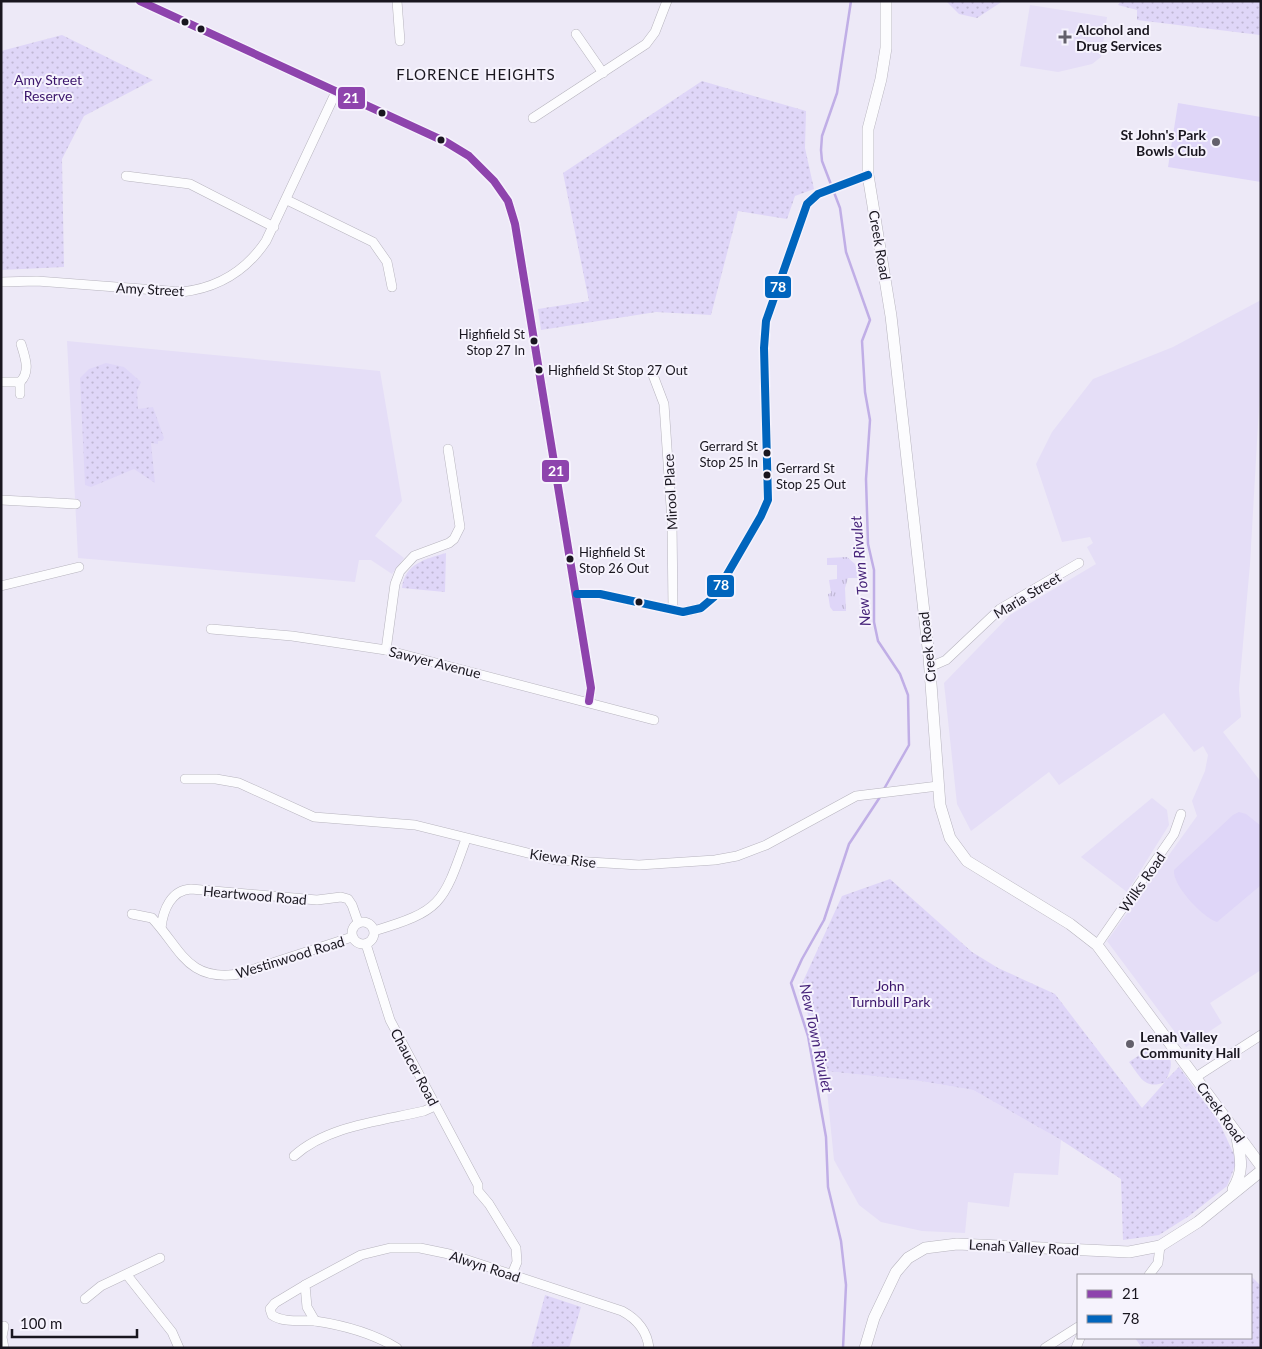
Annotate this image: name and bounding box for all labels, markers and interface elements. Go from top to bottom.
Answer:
unlabelled marker [180,17,190,27]
place label: Alcohol and Drug Services [1075,21,1162,54]
unlabelled marker [196,24,206,34]
marker: Alcohol and Drug Services [1058,30,1072,44]
district label: FLORENCE HEIGHTS [396,65,556,83]
park label: Amy Street Reserve [14,71,82,104]
line badge: 21 [337,86,366,110]
text: 21 [343,89,359,106]
unlabelled marker [377,108,387,118]
place label: St John's Park Bowls Club [1120,126,1207,159]
unlabelled marker [436,135,446,145]
marker: St John's Park Bowls Club [1210,136,1222,148]
street label: Creek Road [865,209,895,281]
line badge: 78 [764,275,792,299]
text: 78 [770,278,786,295]
street label: Amy Street [116,279,184,299]
place label: Highfield St Stop 27 In [459,326,525,358]
marker: Highfield St Stop 27 In [529,336,539,346]
place label: Highfield St Stop 27 Out [548,362,688,378]
marker: Highfield St Stop 27 Out [534,365,544,375]
place label: Gerrard St Stop 25 In [699,438,758,470]
marker: Gerrard St Stop 25 In [762,448,772,458]
street label: Mirool Place [660,453,680,531]
line badge: 21 [541,459,570,483]
place label: Gerrard St Stop 25 Out [776,460,846,492]
text: 21 [548,462,564,479]
marker: Gerrard St Stop 25 Out [762,470,772,480]
water label: New Town Rivulet [846,514,874,627]
place label: Highfield St Stop 26 Out [579,544,649,576]
marker: Highfield St Stop 26 Out [565,554,575,564]
street label: Maria Street [990,568,1064,622]
line badge: 78 [706,574,735,598]
text: 78 [713,576,729,593]
unlabelled marker [634,597,644,607]
street label: Creek Road [915,611,939,683]
street label: Sawyer Avenue [387,642,483,682]
street label: Kiewa Rise [529,845,597,871]
street label: Wilks Road [1115,849,1169,915]
street label: Heartwood Road [202,882,308,908]
street label: Westinwood Road [234,932,346,982]
park label: John Turnbull Park [850,977,931,1010]
water label: New Town Rivulet [797,982,837,1095]
street label: Chaucer Road [387,1025,443,1109]
place label: Lenah Valley Community Hall [1140,1028,1240,1061]
marker: Lenah Valley Community Hall [1124,1038,1136,1050]
street label: Creek Road [1193,1078,1249,1146]
street label: Lenah Valley Road [968,1236,1080,1258]
street label: Alwyn Road [447,1247,523,1285]
legend [1077,1274,1252,1339]
text: 21 [1122,1284,1139,1302]
scale bar [12,1306,138,1338]
text: 78 [1122,1309,1139,1327]
text: 100 m [20,1314,62,1332]

